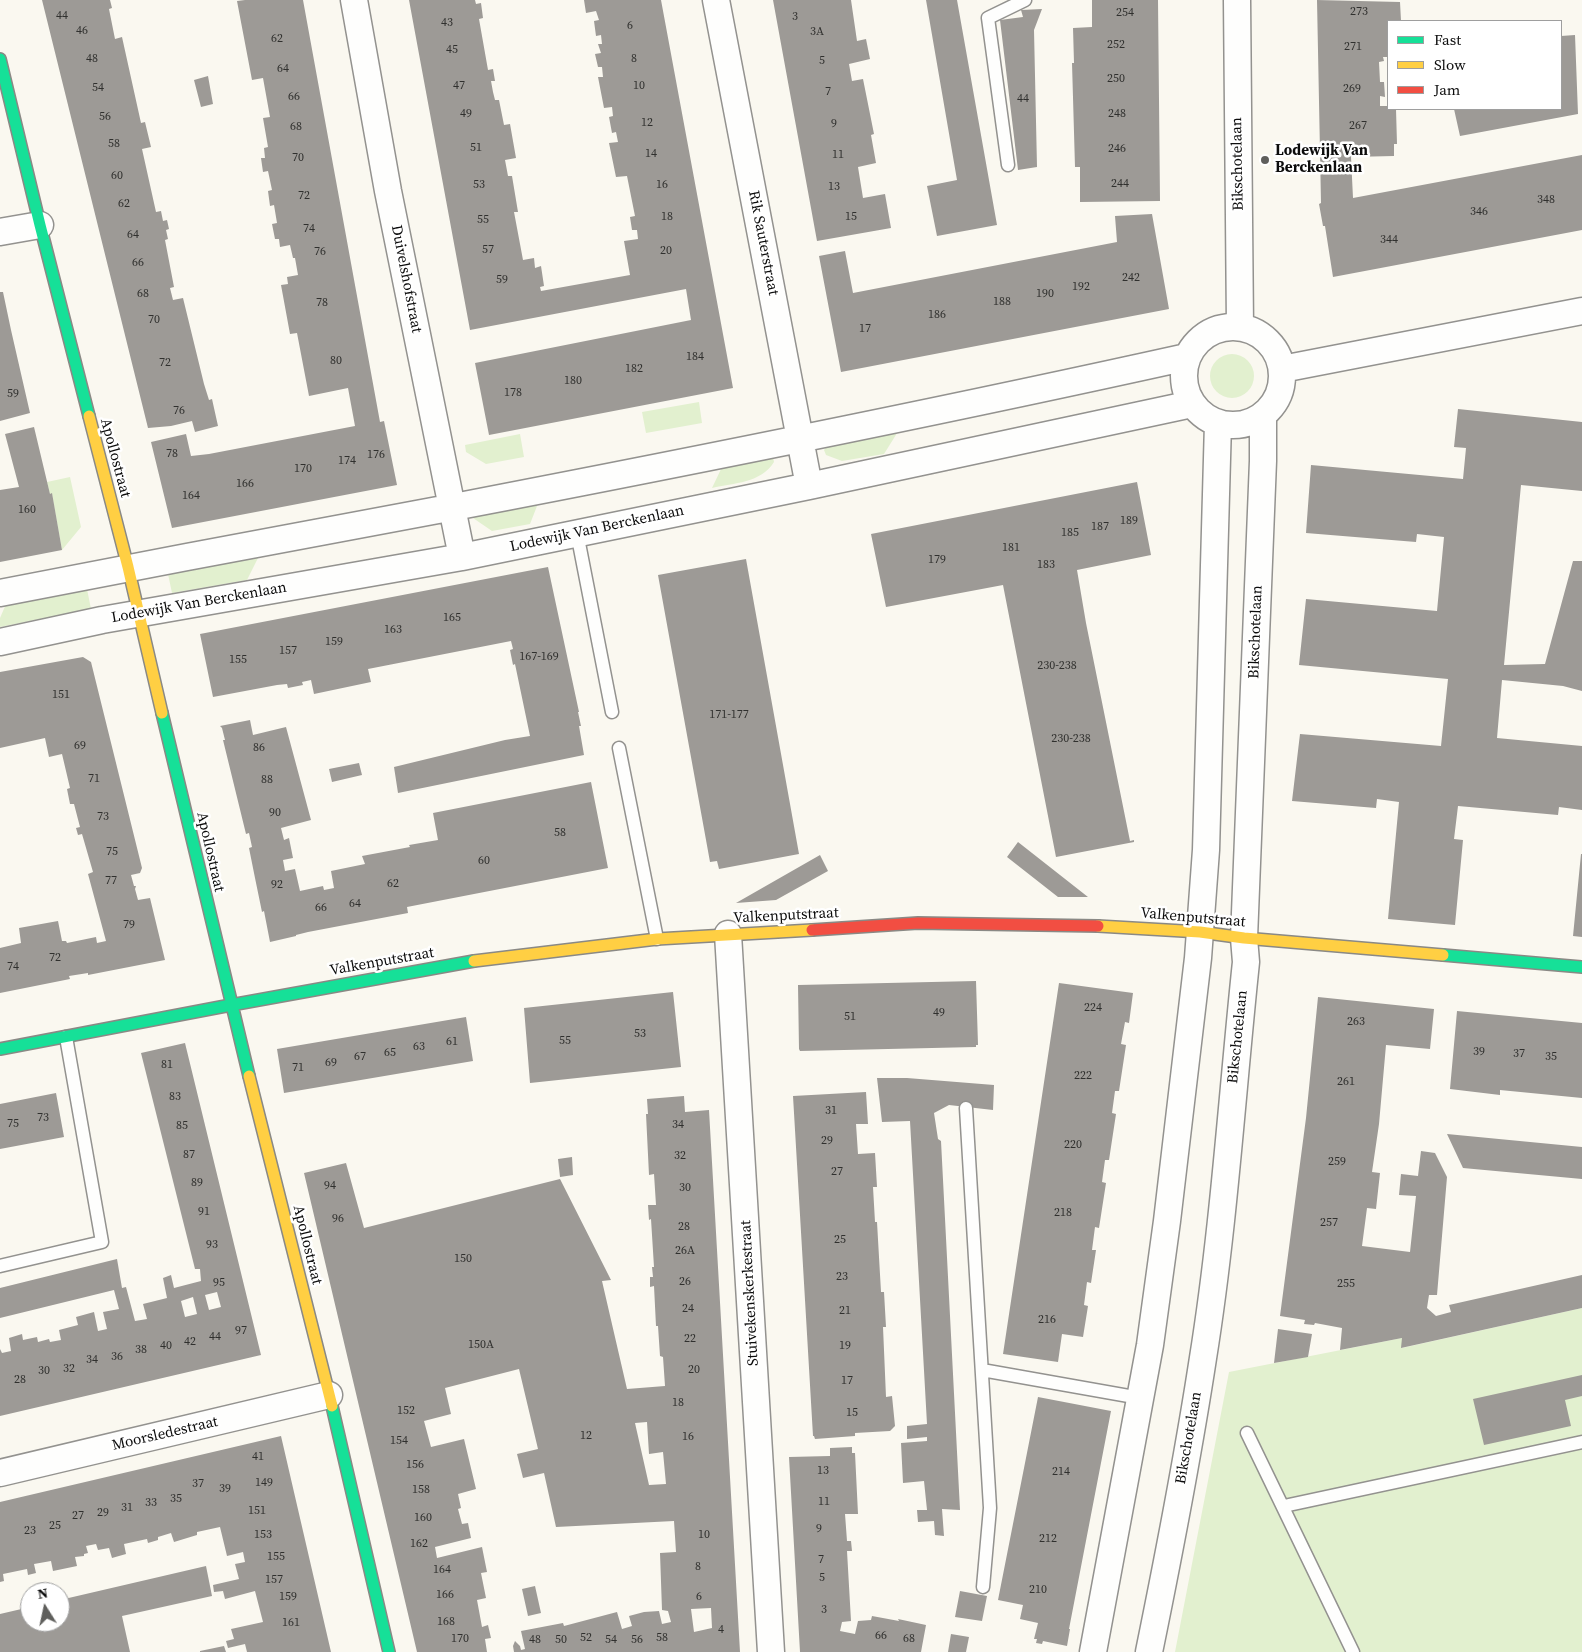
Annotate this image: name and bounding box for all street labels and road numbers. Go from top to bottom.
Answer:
street label: Bikschotelaan [1228,117,1248,211]
street label: Rik Sauterstraat [744,189,782,297]
street label: Duivelshofstraat [387,224,425,334]
street label: Apollostraat [96,416,134,500]
street label: Lodewijk Van Berckenlaan [508,502,686,556]
street label: Lodewijk Van Berckenlaan [110,579,288,627]
street label: Bikschotelaan [1245,585,1267,679]
street label: Apollostraat [192,810,228,894]
street label: Valkenputstraat [733,904,839,928]
street label: Valkenputstraat [1140,904,1246,932]
street label: Valkenputstraat [329,944,435,980]
street label: Bikschotelaan [1224,989,1252,1085]
street label: Apollostraat [288,1203,326,1287]
street label: Stuivekenskerkestraat [737,1220,763,1366]
street label: Bikschotelaan [1172,1390,1206,1486]
street label: Moorsledestraat [110,1413,220,1455]

